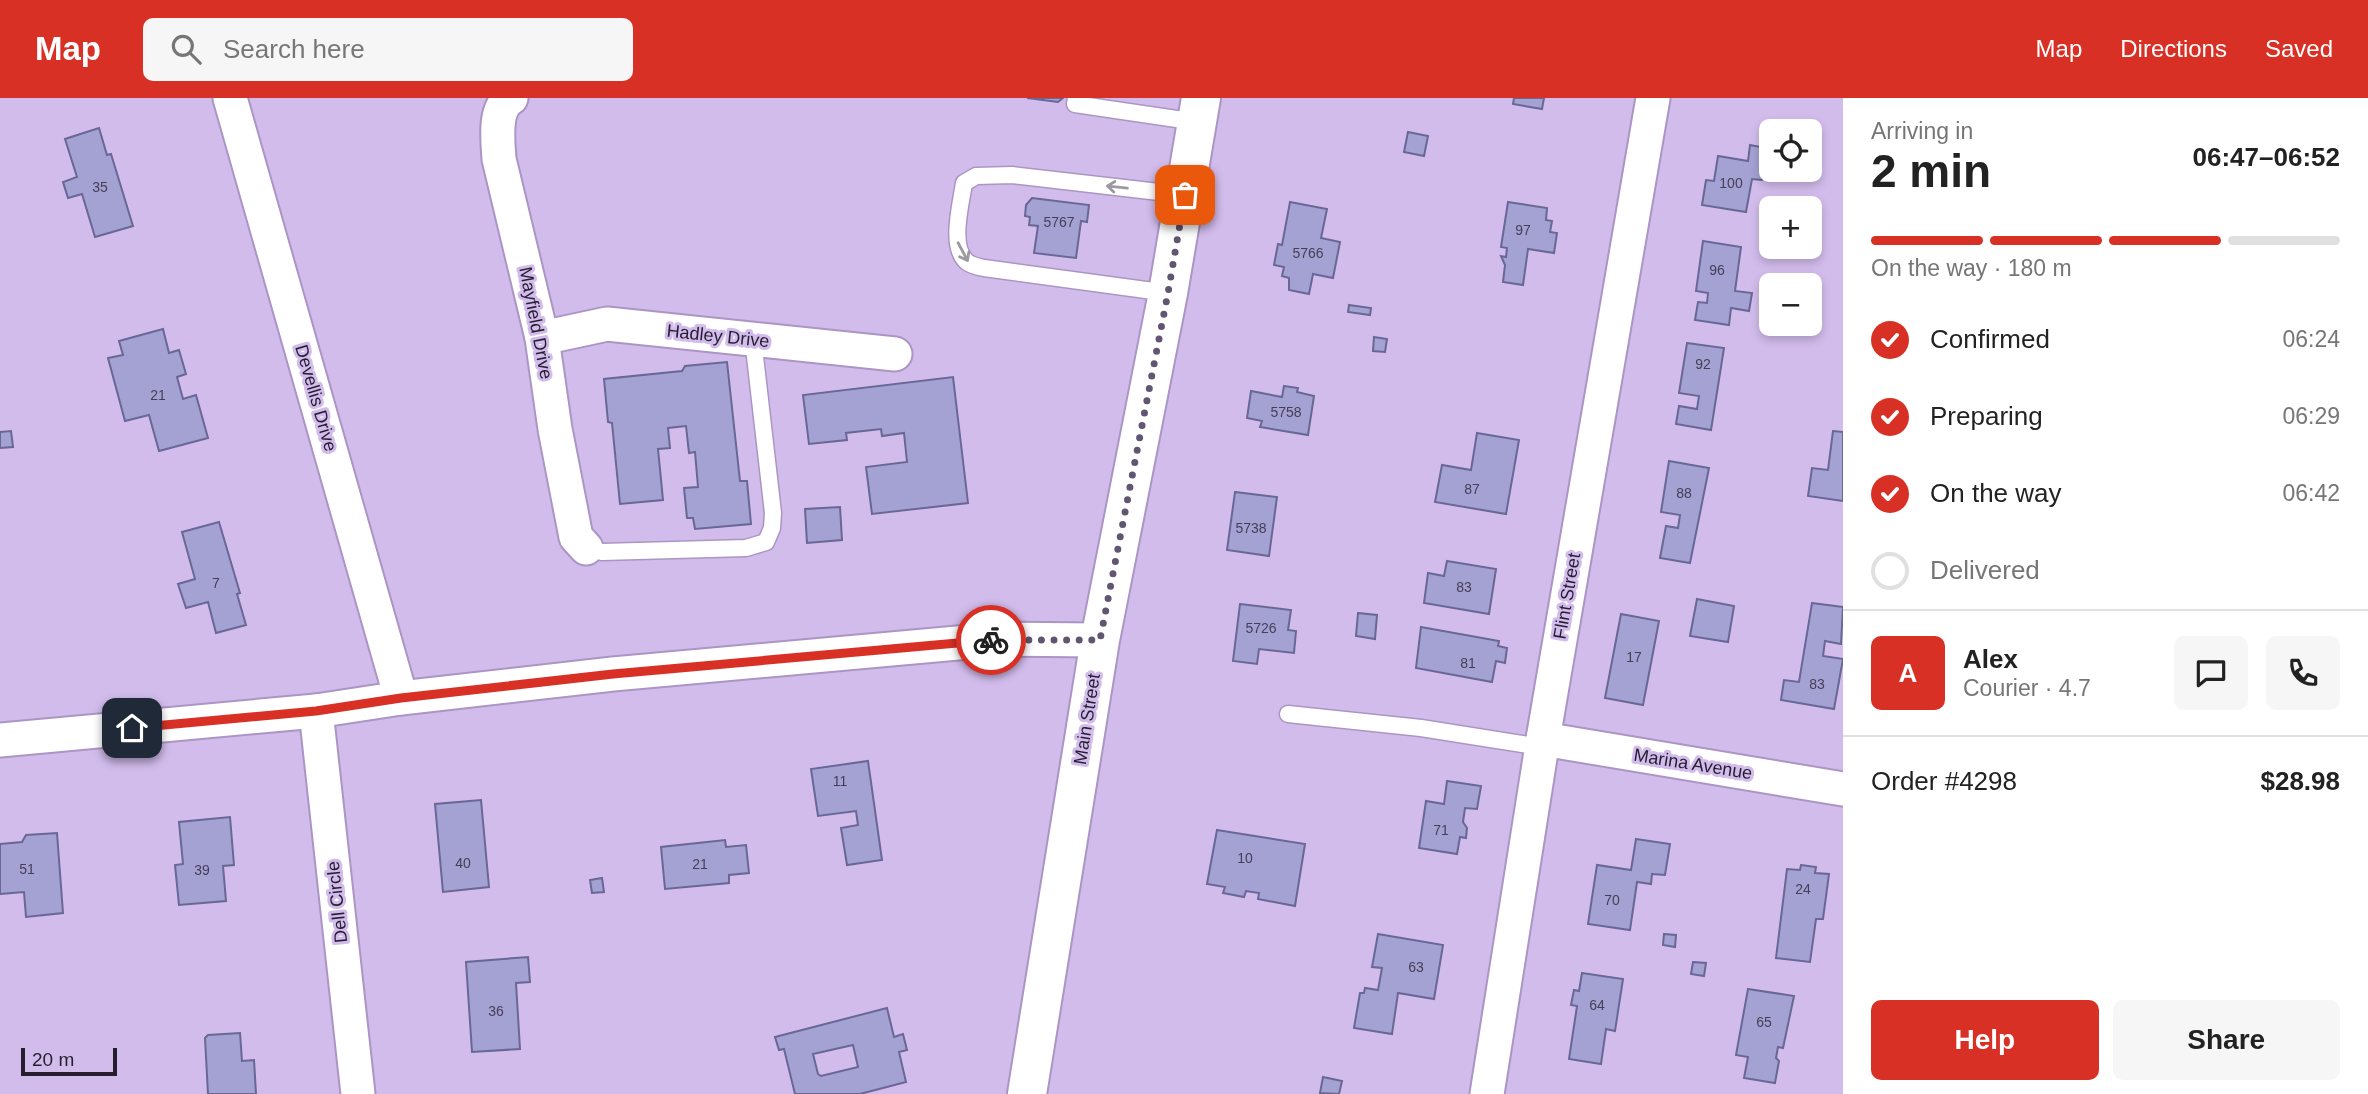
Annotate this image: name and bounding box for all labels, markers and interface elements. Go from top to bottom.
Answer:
search box [143,18,633,81]
text: Map [35,30,101,67]
icon: search [167,30,205,68]
text: Search here [223,34,365,64]
text: Map [2036,35,2082,62]
text: Directions [2120,35,2227,62]
text: Saved [2265,35,2333,62]
text: Arriving in [1871,118,1973,144]
map controls [1759,119,1822,336]
button: locate [1759,119,1822,182]
text: 06:47–06:52 [2193,142,2340,172]
text: 2 min [1871,145,1991,197]
pin [1155,165,1215,225]
house number: 100 [1719,175,1743,191]
icon: bag [1166,176,1204,214]
house number: 35 [92,179,108,195]
one-way arrow [1106,181,1129,194]
button: + [1759,196,1822,259]
house number: 5767 [1043,214,1075,230]
house number: 97 [1515,222,1531,238]
one-way arrow [957,242,971,262]
house number: 5766 [1292,245,1324,261]
text: On the way · 180 m [1871,255,2072,281]
house number: 96 [1709,262,1725,278]
street label: Mayfield Drive [515,265,557,381]
button: − [1759,273,1822,336]
street label: Hadley Drive [666,321,770,351]
icon: check [1871,321,1909,359]
text: Confirmed [1930,324,2050,354]
text: 06:24 [2282,326,2340,352]
street label: Devellis Drive [291,342,341,454]
house number: 92 [1695,356,1711,372]
house number: 21 [150,387,166,403]
icon: check [1871,398,1909,436]
text: Preparing [1930,401,2043,431]
text: 06:29 [2282,403,2340,429]
house number: 5758 [1270,404,1302,420]
icon: check [1871,475,1909,513]
text: On the way [1930,478,2062,508]
text: 06:42 [2282,480,2340,506]
house number: 87 [1464,481,1480,497]
house number: 88 [1676,485,1692,501]
house number: 5738 [1235,520,1267,536]
street label: Flint Street [1550,551,1584,641]
text: Delivered [1930,555,2040,585]
house number: 7 [212,575,220,591]
house number: 83 [1456,579,1472,595]
courier [956,605,1026,675]
house number: 5726 [1245,620,1277,636]
icon: bike [972,621,1010,659]
button: chat [2174,636,2248,710]
button: phone [2266,636,2340,710]
text: Alex [1963,644,2018,674]
house number: 17 [1626,649,1642,665]
house number: 81 [1460,655,1476,671]
text: A [1899,658,1917,688]
street label: Main Street [1070,672,1104,766]
text: Courier · 4.7 [1963,675,2091,701]
house number: 83 [1809,676,1825,692]
pin [102,698,162,758]
icon: home [113,709,151,747]
street label: Marina Avenue [1632,745,1754,783]
text: Order #4298 [1871,766,2017,796]
text: $28.98 [2260,766,2340,796]
house number: 11 [833,773,847,789]
house number: 71 [1433,822,1449,838]
house number: 10 [1237,850,1253,866]
house number: 40 [455,855,471,871]
house number: 21 [692,856,708,872]
street label: Dell Circle [323,860,351,944]
house number: 51 [19,861,35,877]
house number: 39 [194,862,210,878]
house number: 24 [1795,881,1811,897]
house number: 70 [1604,892,1620,908]
house number: 63 [1408,959,1424,975]
house number: 64 [1589,997,1605,1013]
button: Help [1871,1000,2099,1080]
button: Share [2113,1000,2340,1080]
house number: 36 [488,1003,504,1019]
house number: 65 [1756,1014,1772,1030]
scale bar [21,1045,117,1077]
text: 20 m [32,1049,74,1070]

